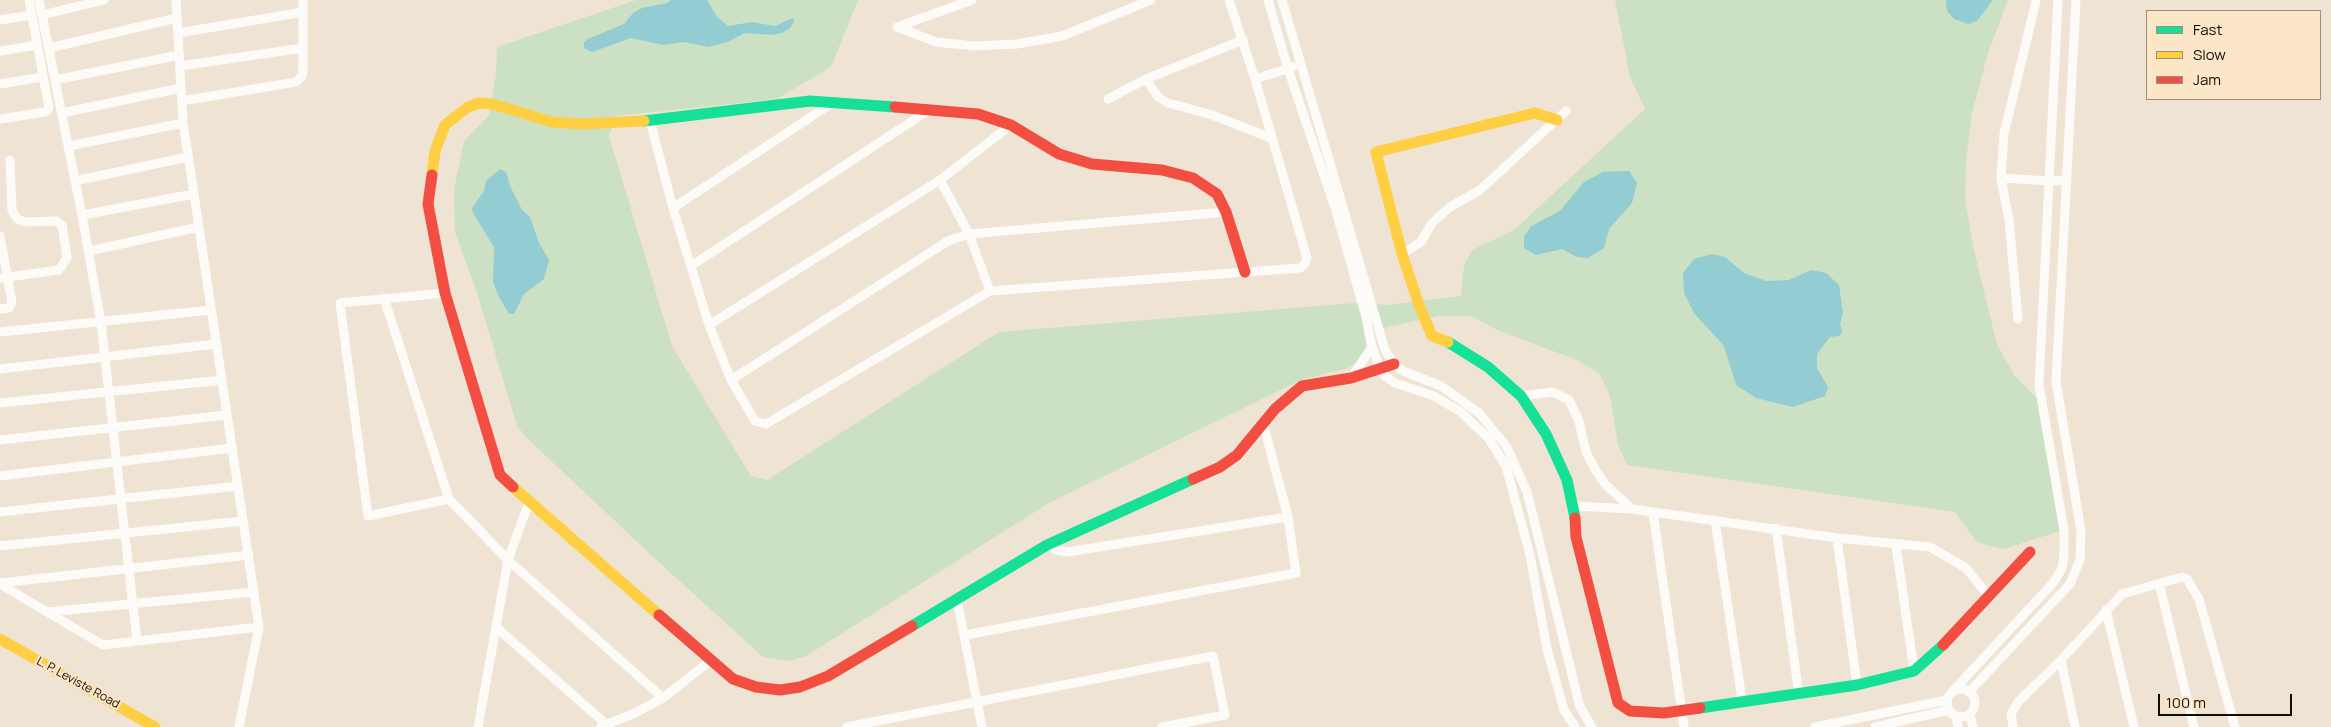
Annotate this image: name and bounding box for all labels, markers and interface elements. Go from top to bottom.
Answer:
legend [2146,10,2321,100]
text: Fast [2193,19,2222,40]
text: Slow [2193,44,2226,65]
text: Jam [2193,69,2221,90]
street label: L. P. Leviste Road [34,654,122,712]
scale bar [2161,684,2295,716]
text: 100 m [2166,692,2206,713]

